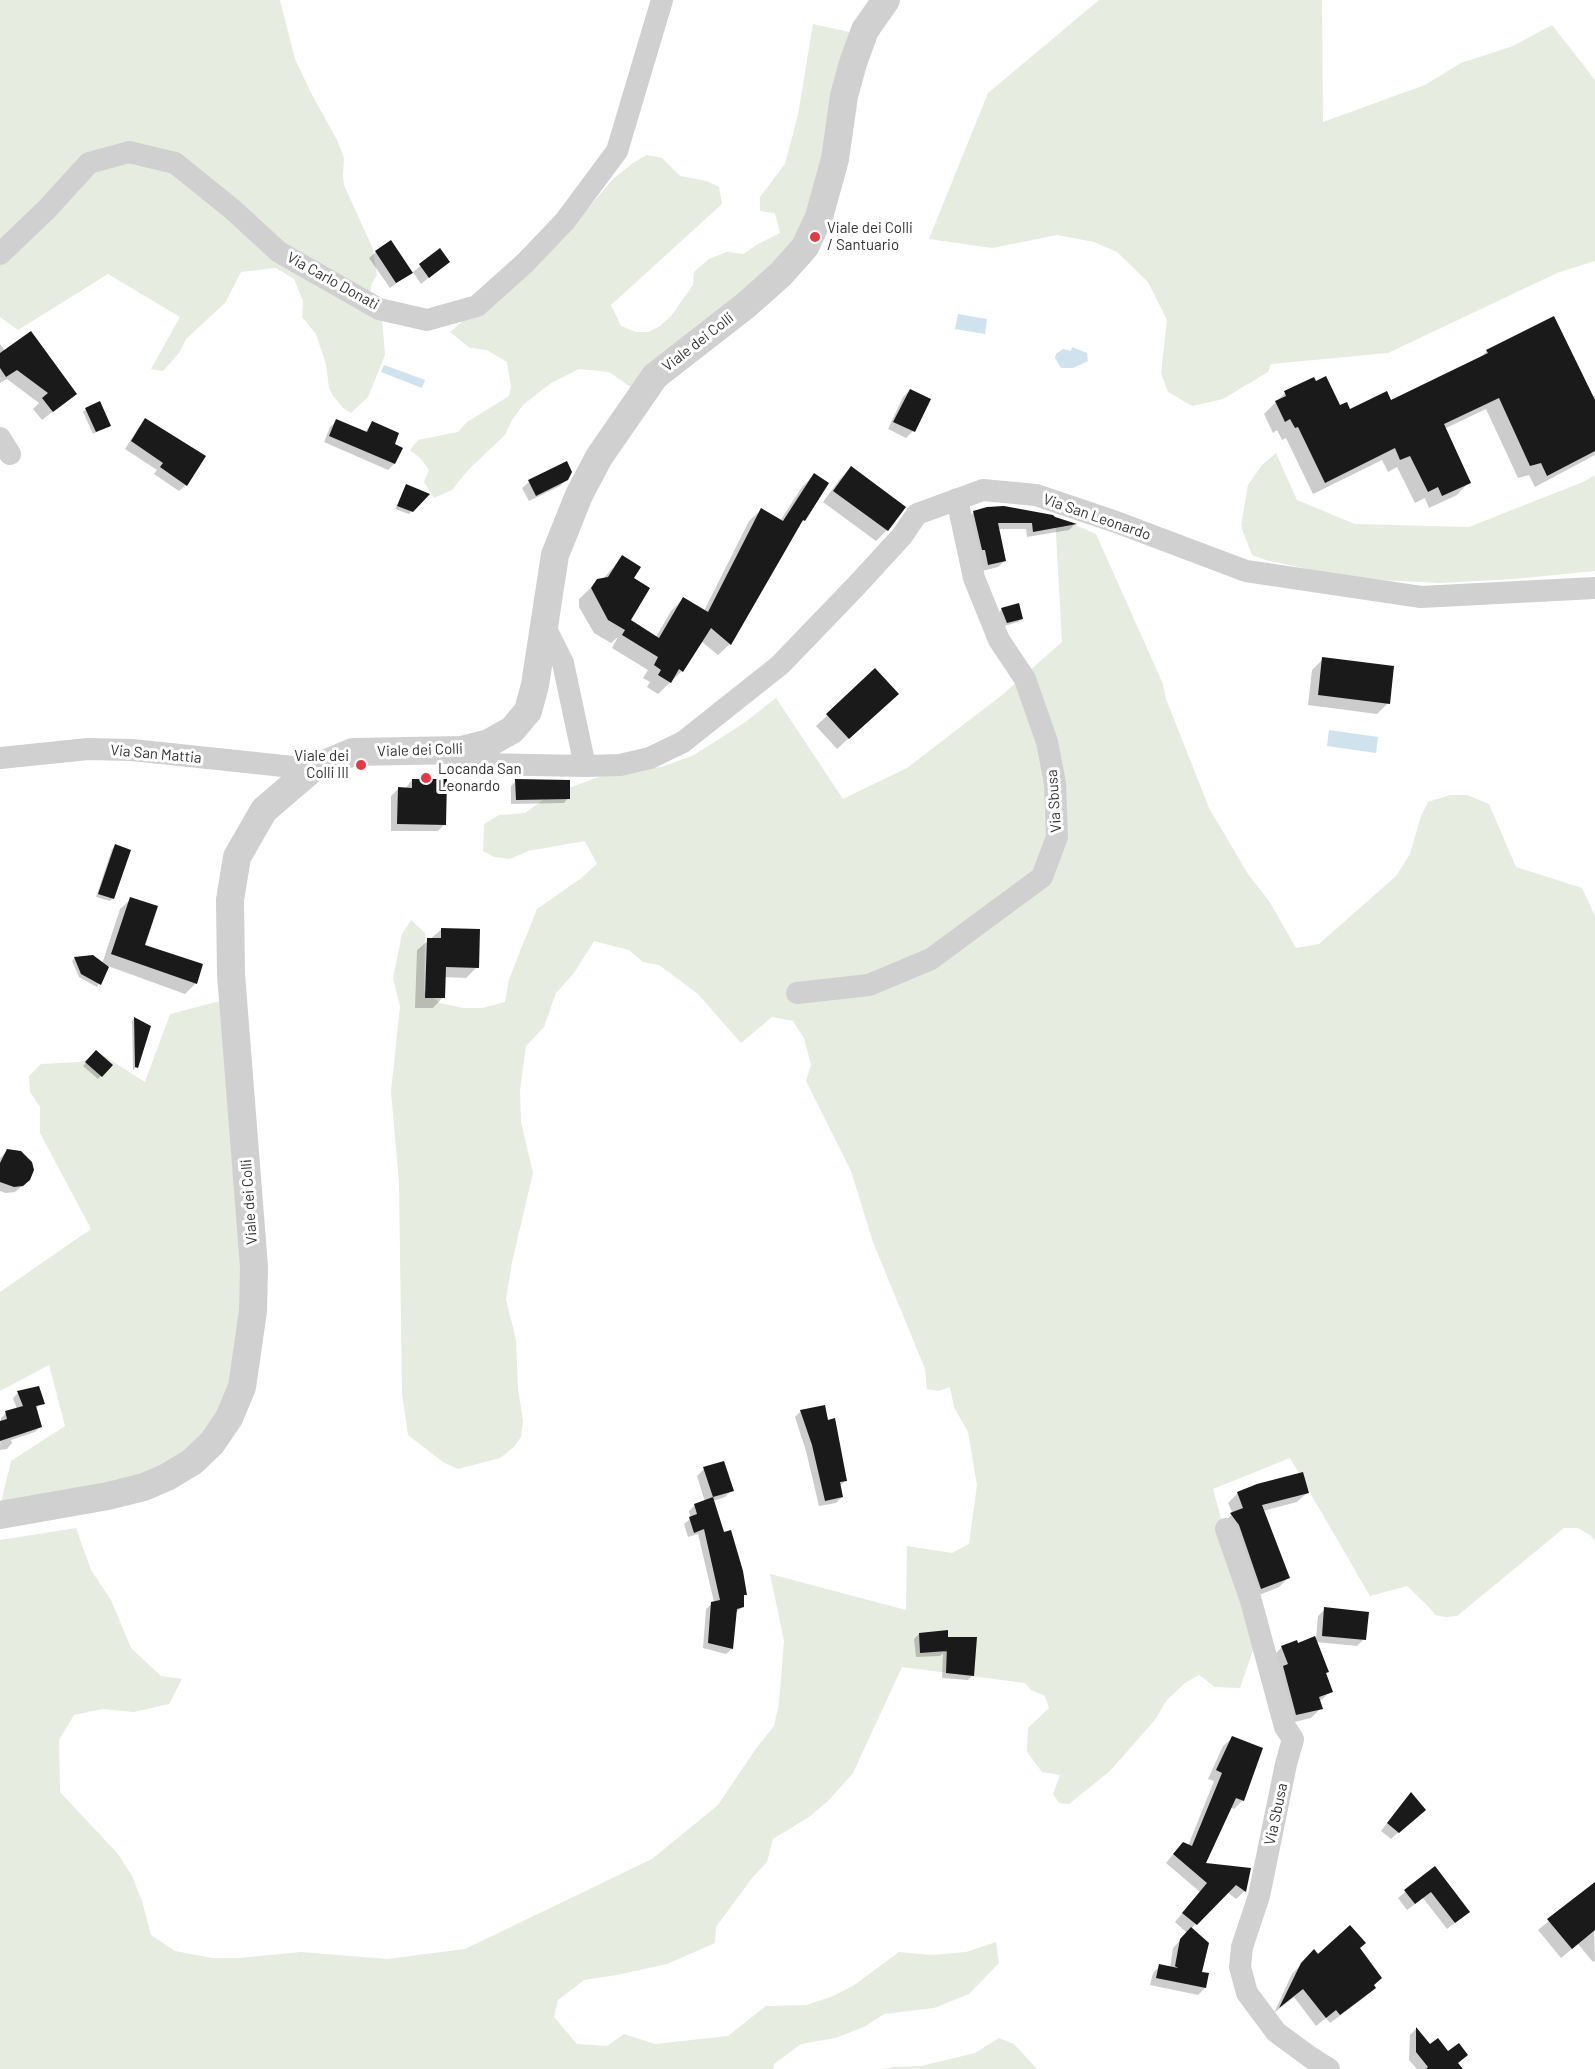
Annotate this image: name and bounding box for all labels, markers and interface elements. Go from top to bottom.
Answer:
place label: Viale dei Colli / Santuario [827,219,913,254]
marker: Viale dei Colli / Santuario [808,230,822,244]
street label: Via Carlo Donati [284,248,382,314]
street label: Viale dei Colli [659,309,737,375]
street label: Via San Leonardo [1041,490,1153,544]
street label: Viale dei Colli [377,740,463,760]
street label: Via San Mattia [110,741,202,767]
place label: Viale dei Colli III [294,747,349,782]
marker: Viale dei Colli III [354,758,368,772]
place label: Locanda San Leonardo [438,760,521,795]
street label: Via Sbusa [1043,769,1065,833]
marker: Locanda San Leonardo [419,771,433,785]
street label: Viale dei Colli [237,1159,261,1245]
street label: Via Sbusa [1261,1781,1291,1847]

